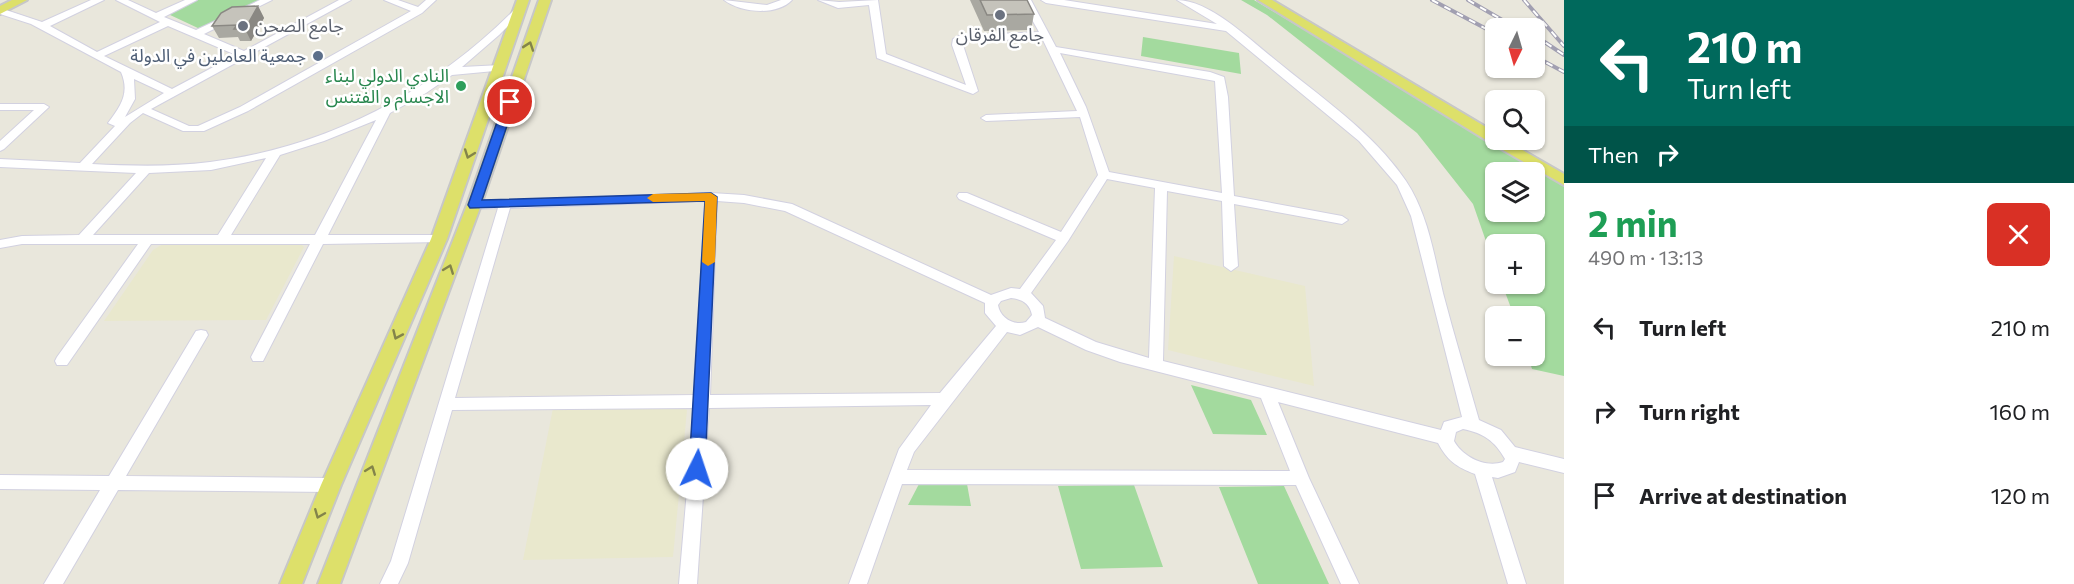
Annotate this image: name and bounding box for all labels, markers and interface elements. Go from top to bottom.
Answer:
marker: جامع الفرقان [993,8,1007,22]
place label: جامع الصحن [255,14,344,40]
north arrow [1485,18,1545,78]
map controls [1485,18,1545,366]
marker: جامع الصحن [236,19,250,33]
text: 210 m [1687,20,1802,72]
place label: جامع الفرقان [956,23,1044,49]
icon: left [1588,24,1666,102]
one-way arrow [522,41,535,52]
place label: جمعية العاملين في الدولة [130,44,306,69]
marker: جمعية العاملين في الدولة [311,49,325,63]
place label: النادي الدولي لبناء الاجسام و الفتنس [325,64,449,111]
text: Turn left [1687,72,1791,105]
pin [484,76,535,127]
marker: النادي الدولي لبناء الاجسام و الفتنس [454,79,468,93]
icon: arrive [493,85,526,118]
button: search [1485,90,1545,150]
icon: right [1651,138,1684,171]
text: Then [1588,141,1639,168]
one-way arrow [464,148,477,159]
button: layers [1485,162,1545,222]
text: 2 min [1588,200,1678,244]
button: close [1987,203,2050,266]
button: + [1485,234,1545,294]
text: 490 m · 13:13 [1588,245,1704,269]
one-way arrow [442,264,455,275]
button: − [1485,306,1545,366]
icon: left [1588,311,1621,344]
text: Turn left [1639,314,1726,341]
text: 210 m [1991,314,2050,341]
one-way arrow [392,329,404,340]
icon: right [1588,395,1621,428]
text: Turn right [1639,398,1740,425]
text: 160 m [1989,398,2050,425]
position arrow [665,437,729,501]
one-way arrow [364,465,376,476]
icon: arrive [1588,479,1621,512]
text: Arrive at destination [1639,482,1847,509]
text: 120 m [1991,482,2050,509]
one-way arrow [314,508,326,519]

